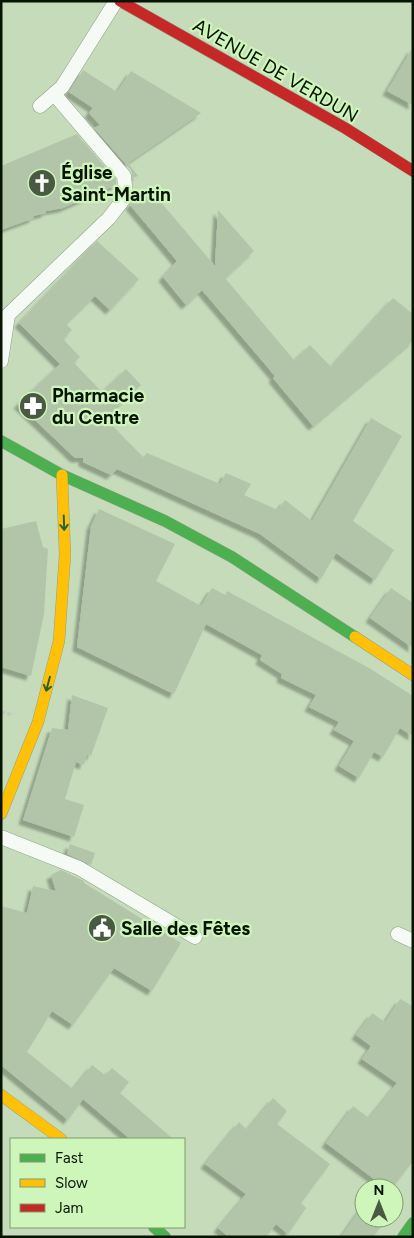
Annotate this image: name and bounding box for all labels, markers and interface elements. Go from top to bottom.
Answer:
street label: AVENUE DE VERDUN [189,14,363,127]
place label: Église Saint-Martin [61,161,171,206]
church icon: Église Saint-Martin [27,168,57,198]
place label: Pharmacie du Centre [52,384,145,429]
pharmacy icon: Pharmacie du Centre [18,391,48,421]
one-way arrow [59,515,69,531]
one-way arrow [43,676,52,692]
public building icon: Salle des Fêtes [87,913,117,943]
place label: Salle des Fêtes [121,917,250,940]
legend [10,1138,185,1228]
text: Fast [55,1149,84,1167]
text: Slow [55,1174,88,1192]
north arrow [354,1178,404,1228]
text: N [374,1182,384,1199]
text: Jam [55,1199,83,1217]

